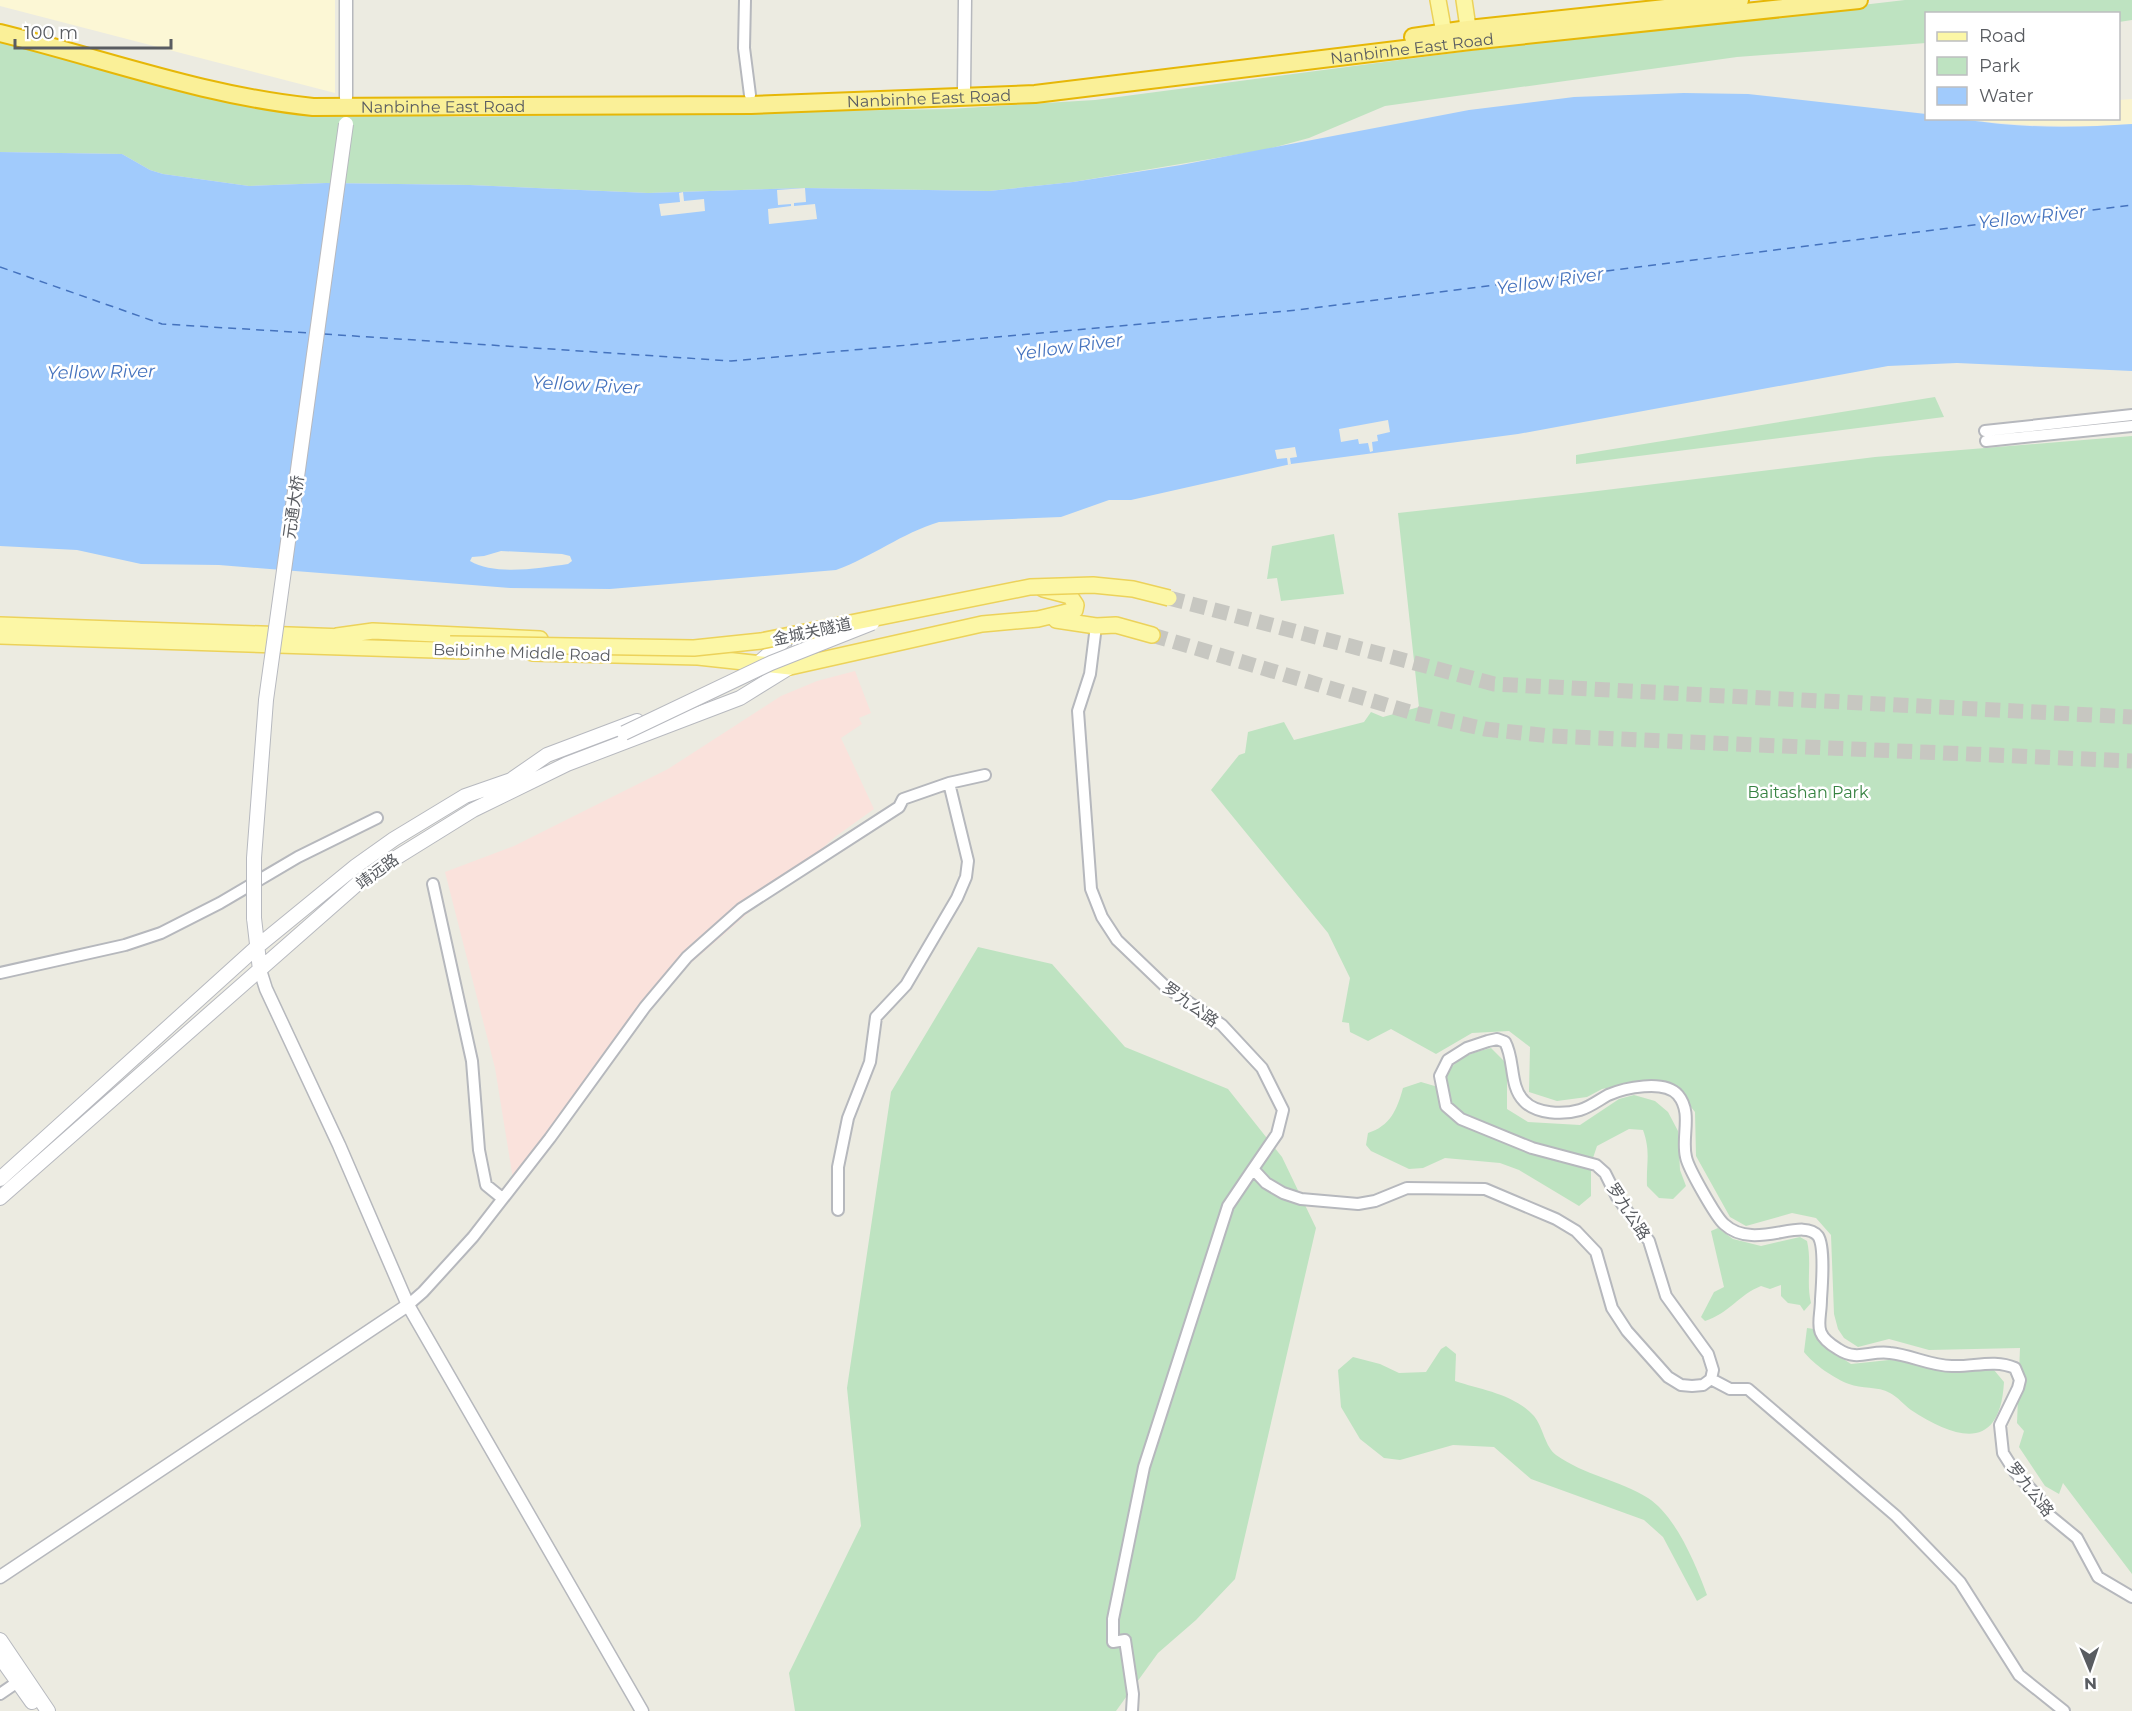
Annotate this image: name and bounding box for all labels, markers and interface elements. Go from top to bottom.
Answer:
scale bar [15,12,171,50]
legend [1925,12,2120,120]
text: 100 m [24,22,78,44]
text: Road [1979,25,2026,47]
street label: Nanbinhe East Road [1329,30,1495,68]
text: Park [1979,55,2020,77]
text: Water [1979,85,2034,107]
street label: Nanbinhe East Road [846,86,1011,111]
street label: Nanbinhe East Road [361,97,525,117]
water label: Yellow River [1977,200,2088,234]
water label: Yellow River [1495,262,1606,299]
water label: Yellow River [1014,328,1125,365]
water label: Yellow River [47,360,156,384]
water label: Yellow River [531,371,641,399]
street label: 元通大桥 [280,474,307,540]
street label: 金城关隧道 [771,614,853,649]
street label: Beibinhe Middle Road [433,640,611,665]
park label: Baitashan Park [1748,783,1869,802]
street label: 靖远路 [352,850,402,893]
street label: 罗九公路 [1159,978,1222,1031]
street label: 罗九公路 [1603,1179,1654,1243]
street label: 罗九公路 [2003,1458,2058,1520]
north arrow [2060,1639,2120,1699]
text: N [2084,1674,2097,1693]

